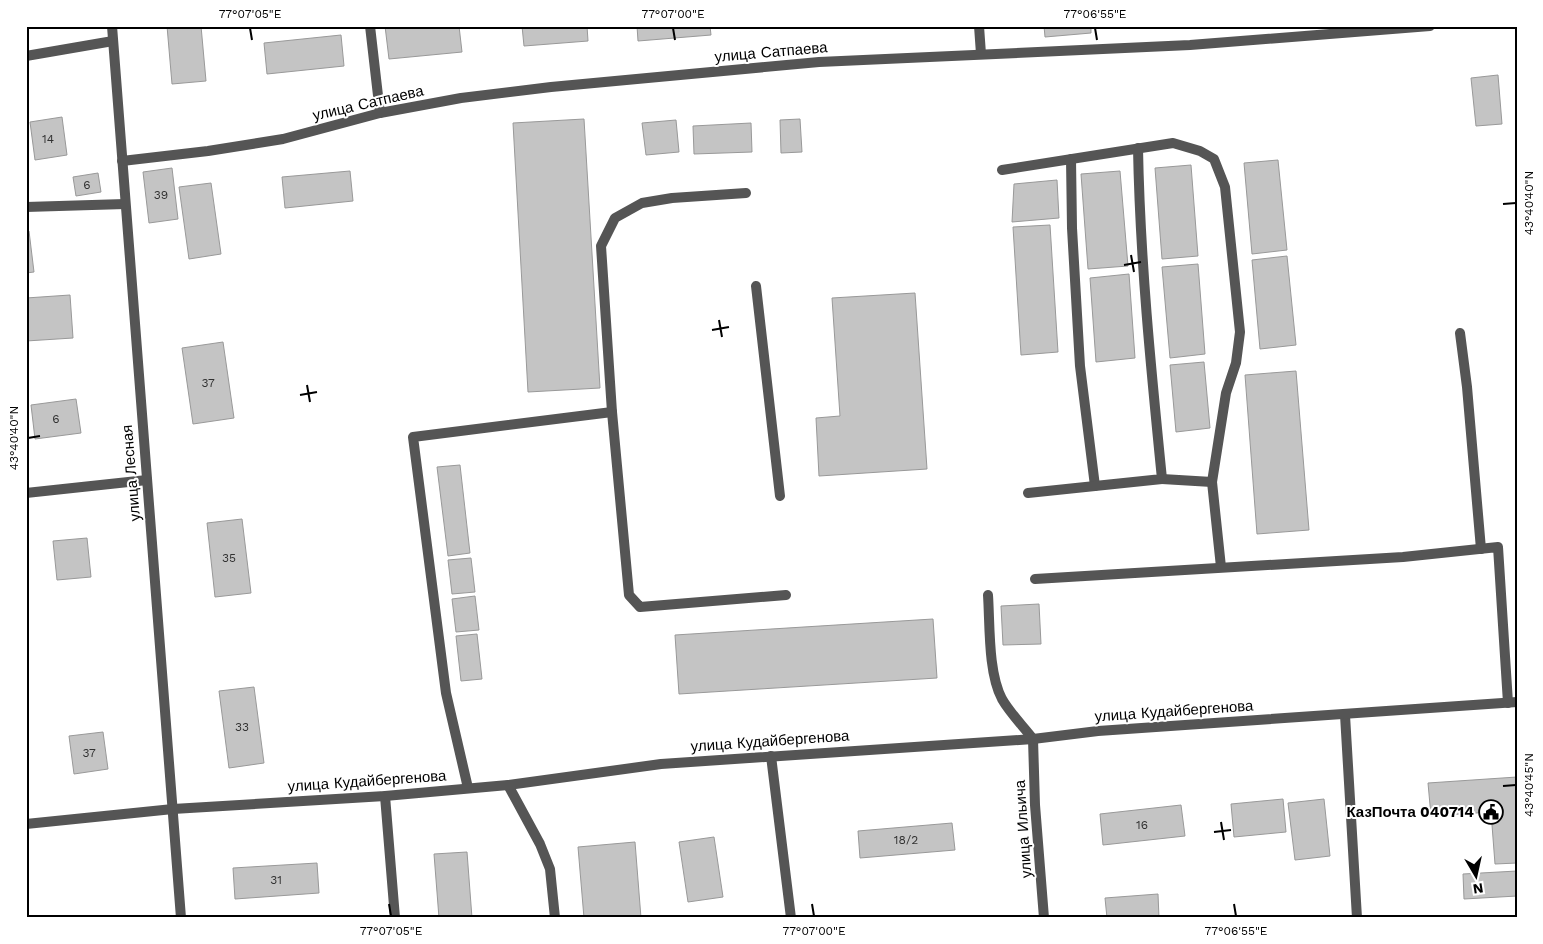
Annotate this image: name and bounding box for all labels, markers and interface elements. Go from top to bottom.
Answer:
text: 77°07'05"E [219,7,282,21]
text: 77°07'00"E [641,7,705,21]
text: 77°06'55"E [1063,7,1127,21]
street label: улица Сатпаева [714,38,829,66]
street label: улица Сатпаева [311,81,426,125]
house number: 14 [42,132,54,146]
text: 43°40'40"N [1522,171,1536,235]
house number: 6 [83,178,91,192]
house number: 39 [154,188,168,202]
house number: 37 [201,376,215,390]
text: 43°40'40"N [7,406,21,470]
house number: 6 [52,412,60,426]
street label: улица Лесная [118,424,144,522]
house number: 35 [222,551,236,565]
street label: улица Кудайбергенова [1094,696,1255,726]
house number: 33 [235,720,249,734]
street label: улица Кудайбергенова [690,726,851,756]
house number: 37 [82,746,96,760]
text: 43°40'45"N [1522,753,1536,817]
street label: улица Кудайбергенова [287,766,448,796]
street label: улица Ильича [1011,779,1035,879]
public building icon: КазПочта 040714 [1478,799,1504,825]
place label: КазПочта 040714 [1347,803,1474,821]
house number: 16 [1136,818,1148,832]
house number: 18/2 [894,833,918,847]
north arrow [1450,852,1500,902]
house number: 31 [270,873,282,887]
text: N [1472,880,1484,898]
text: 77°07'05"E [360,924,423,938]
text: 77°07'00"E [782,924,846,938]
text: 77°06'55"E [1204,924,1268,938]

